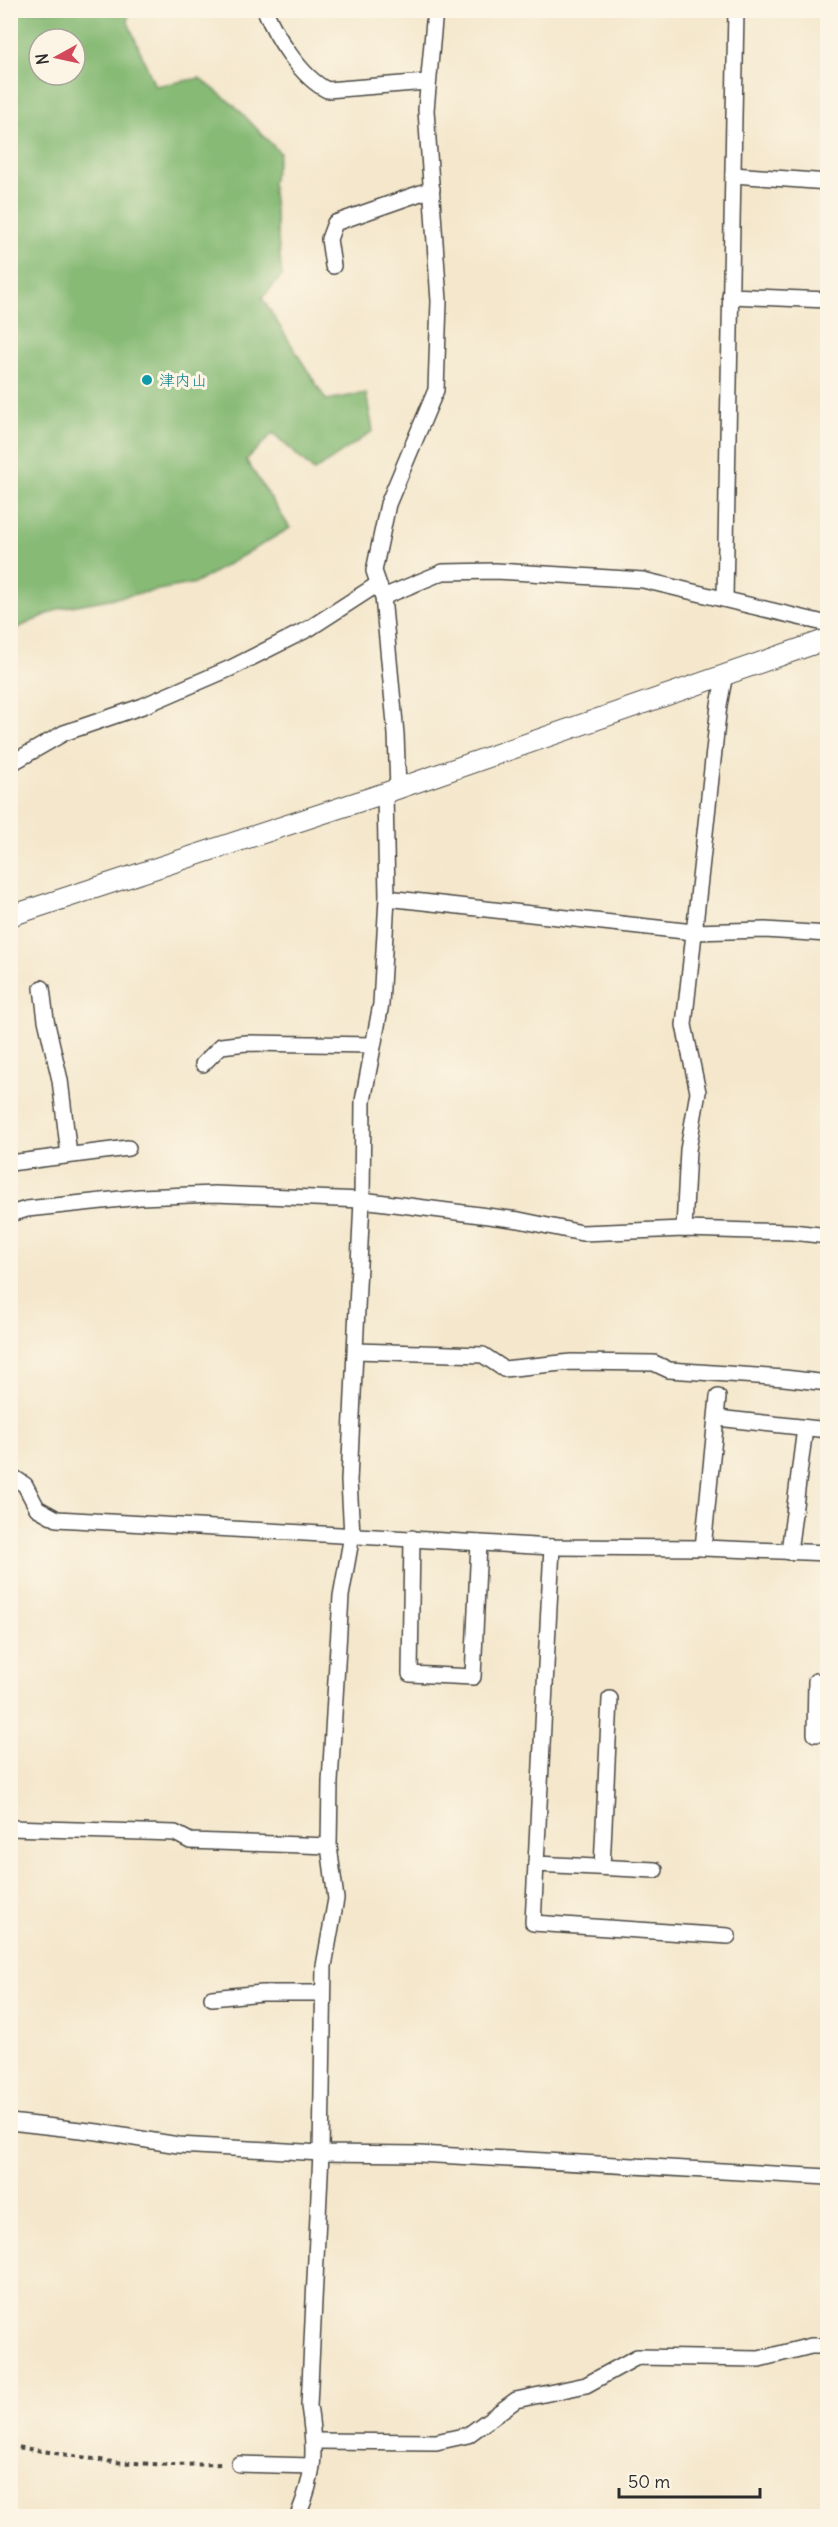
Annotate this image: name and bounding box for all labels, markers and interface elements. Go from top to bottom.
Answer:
north arrow [27,27,87,87]
text: N [31,52,53,66]
place label: 津内山 [159,370,207,390]
marker: 津内山 [140,373,154,387]
scale bar [619,2461,760,2499]
text: 50 m [628,2470,670,2493]

